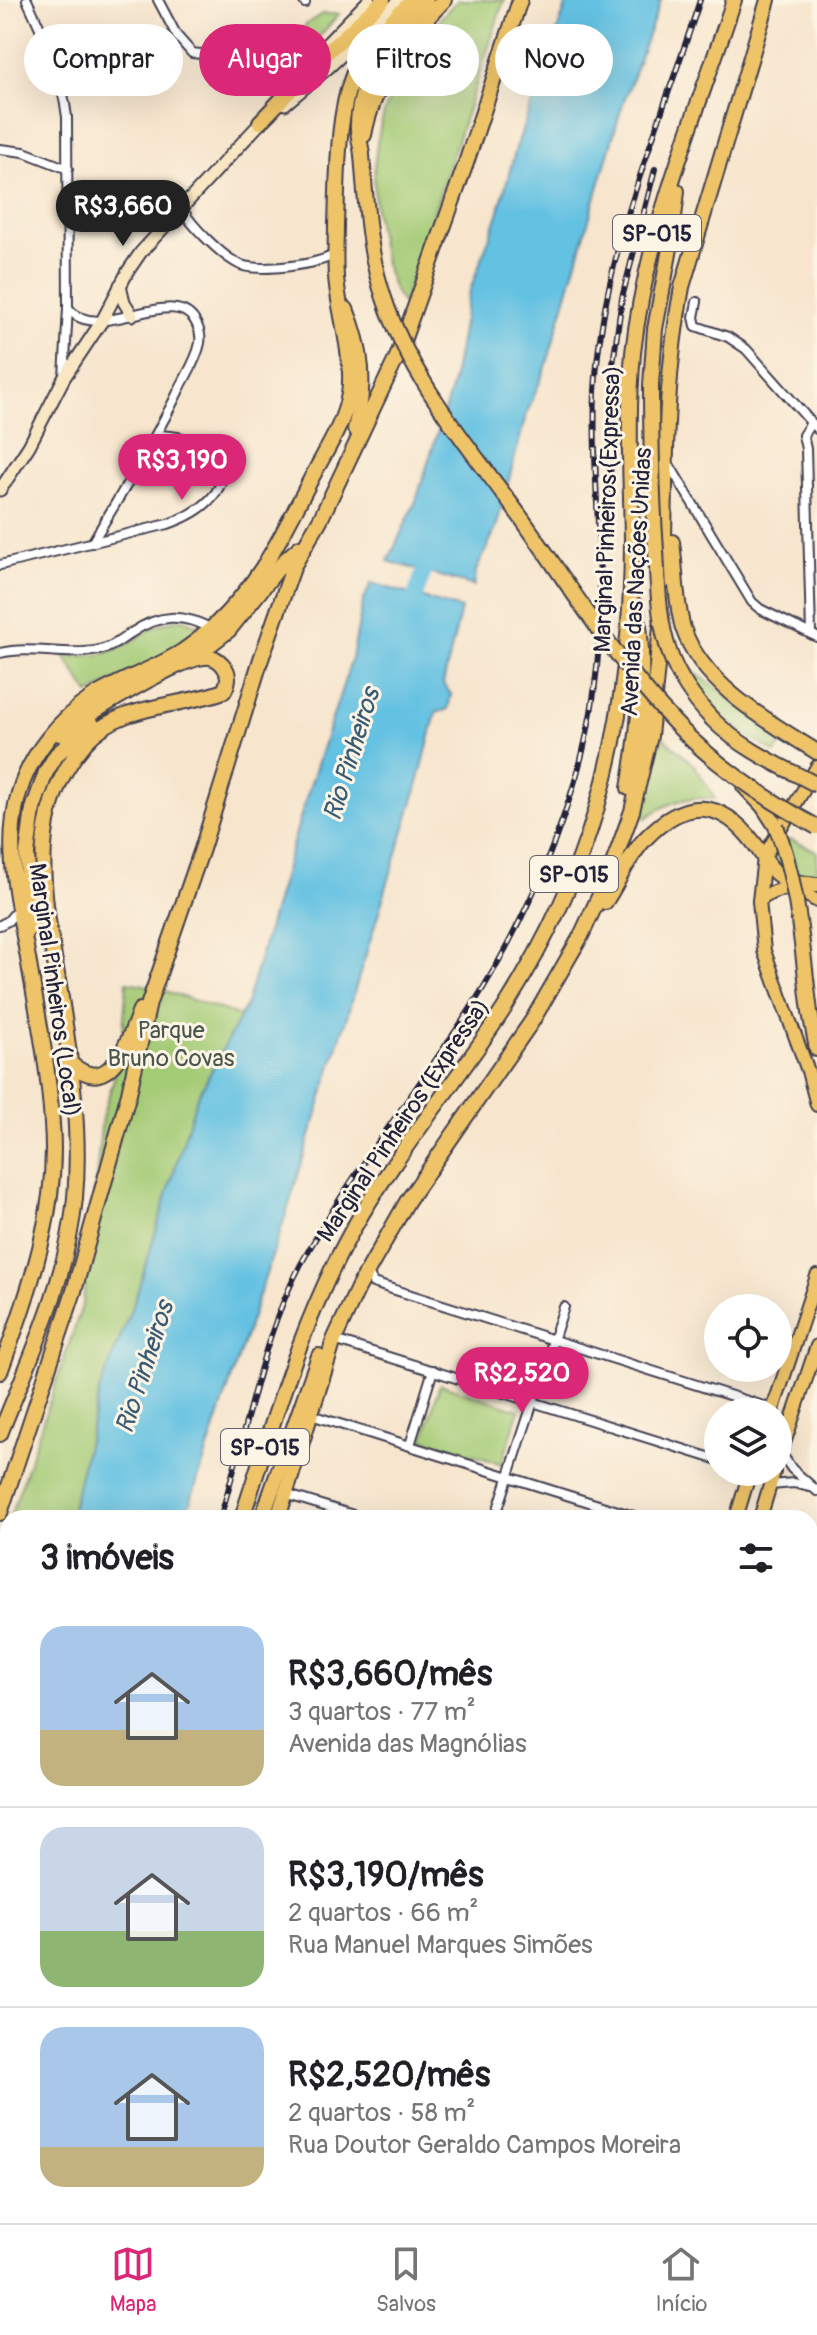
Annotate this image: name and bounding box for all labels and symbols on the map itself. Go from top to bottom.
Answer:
pin: R$3,660 [49,180,197,248]
road number: SP-015 [613,215,701,251]
street label: Marginal Pinheiros (Expressa) [588,365,627,653]
pin: R$3,190 [108,434,256,502]
street label: Avenida das Nações Unidas [615,447,658,717]
water label: Rio Pinheiros [317,681,388,824]
road number: SP-015 [530,856,618,892]
street label: Marginal Pinheiros (Local) [22,862,87,1119]
street label: Marginal Pinheiros (Expressa) [311,993,496,1247]
park label: Parque Bruno Covas [108,1016,235,1073]
water label: Rio Pinheiros [109,1294,182,1437]
pin: R$2,520 [448,1347,596,1415]
road number: SP-015 [221,1429,309,1465]

